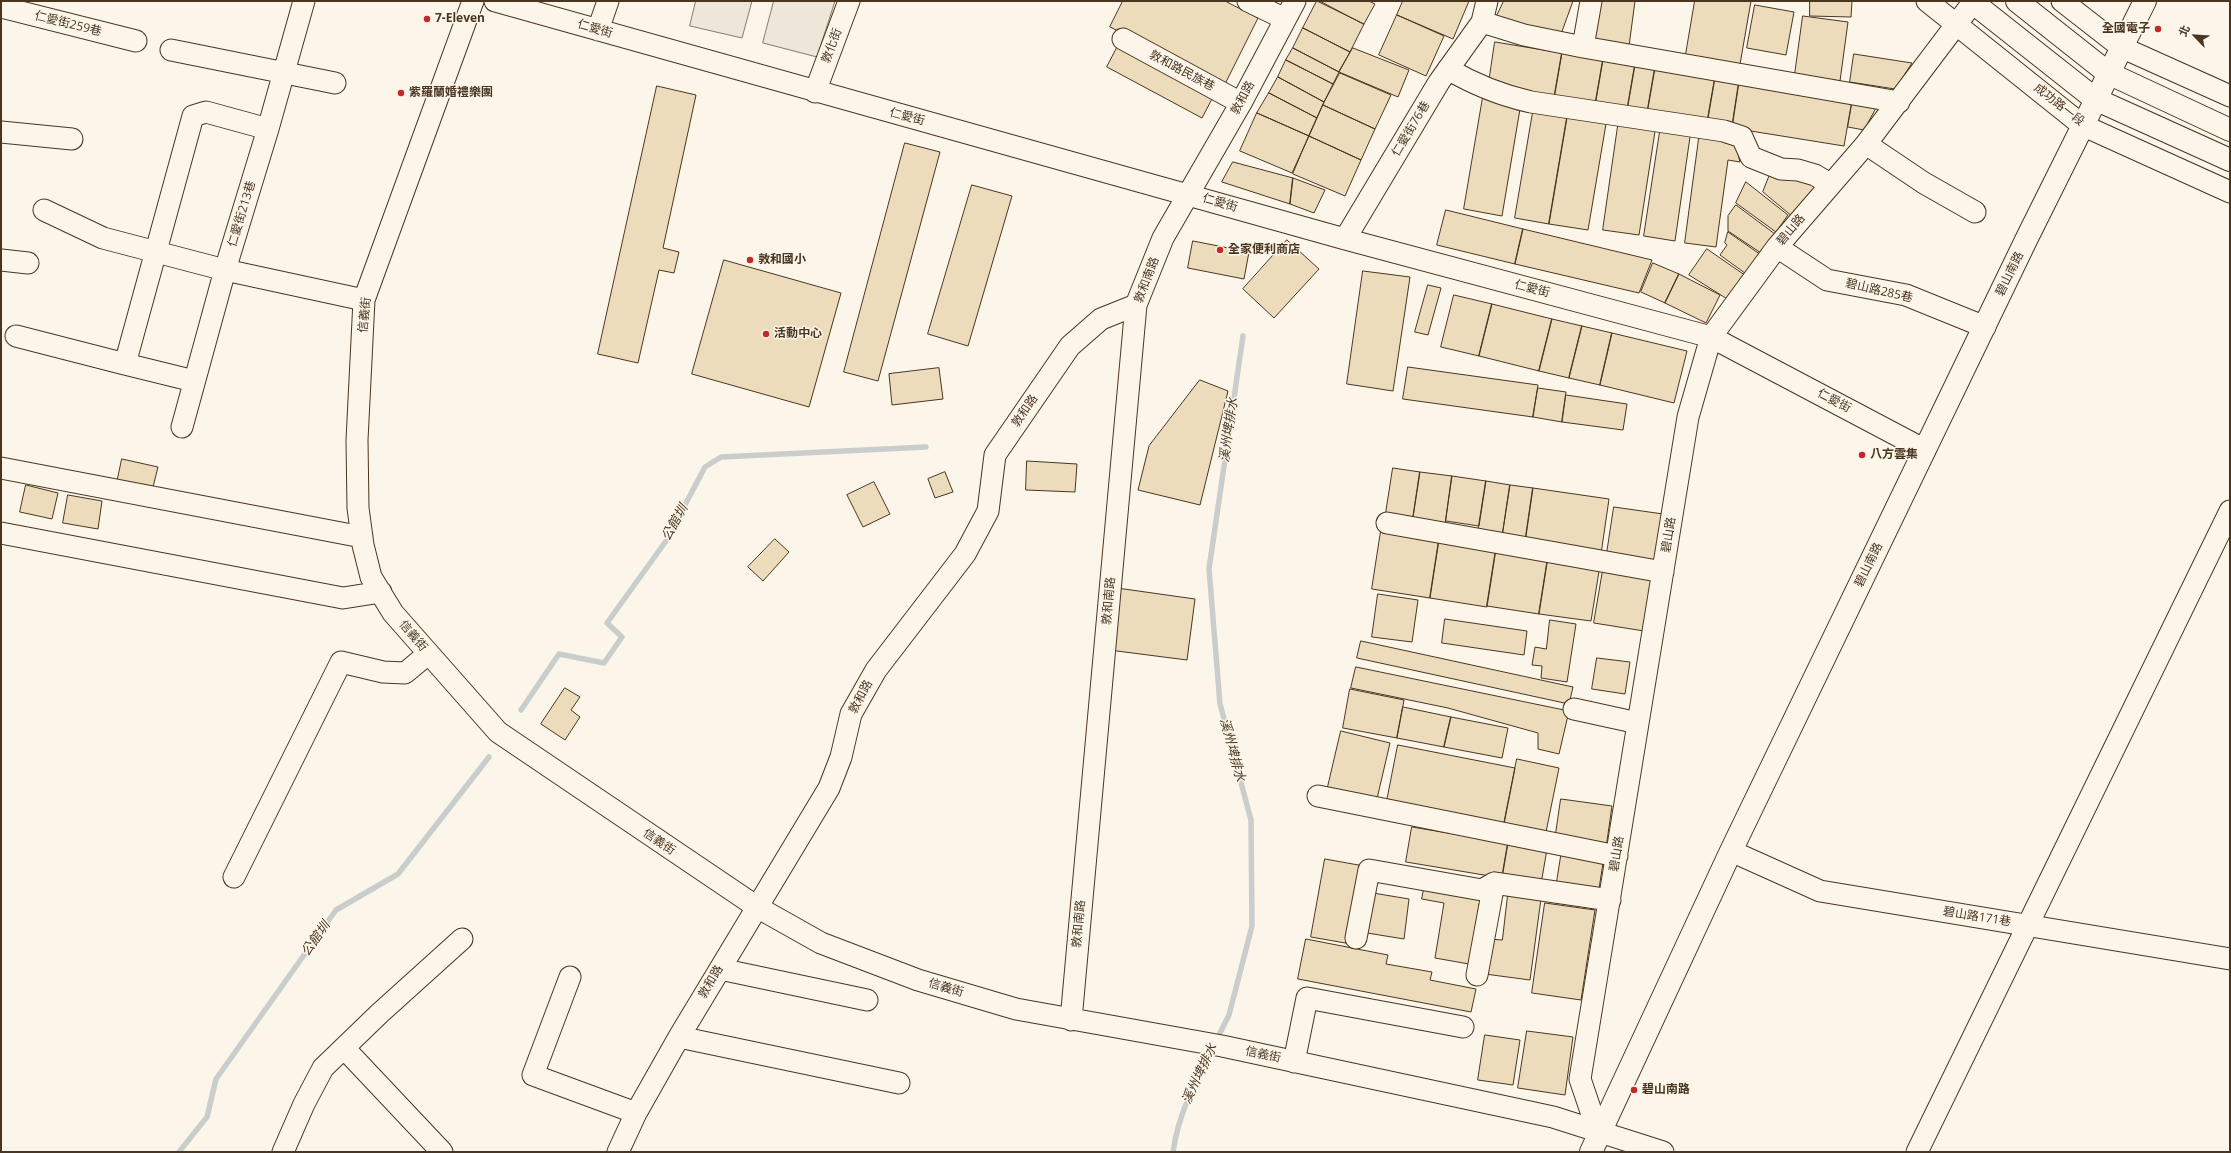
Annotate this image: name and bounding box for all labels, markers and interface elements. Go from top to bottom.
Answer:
street label: 仁愛街259巷 [33,9,103,39]
place label: 7-Eleven [435,12,485,26]
marker: 7-Eleven [422,14,432,24]
north arrow [2175,16,2215,56]
street label: 仁愛街 [576,17,614,41]
place label: 全國電子 [2102,22,2150,36]
text: 北 [2175,23,2193,39]
marker: 全國電子 [2153,24,2163,34]
street label: 敦化街 [819,27,845,65]
street label: 敦和路民族巷 [1147,48,1217,94]
street label: 敦和路 [1228,79,1258,117]
street label: 成功路一段 [2031,81,2087,129]
place label: 紫羅蘭婚禮樂團 [409,86,493,100]
marker: 紫羅蘭婚禮樂團 [396,88,406,98]
street label: 仁愛街76巷 [1389,99,1433,159]
street label: 仁愛街 [888,105,926,129]
street label: 仁愛街213巷 [225,179,259,249]
street label: 仁愛街 [1201,191,1239,215]
street label: 碧山路 [1774,212,1808,248]
place label: 全家便利商店 [1228,243,1300,257]
marker: 全家便利商店 [1215,245,1225,255]
street label: 碧山南路 [1993,249,2027,299]
place label: 敦和國小 [758,253,806,267]
marker: 敦和國小 [745,255,755,265]
street label: 敦和南路 [1132,255,1162,305]
street label: 碧山路285巷 [1844,276,1914,306]
street label: 仁愛街 [1513,277,1551,301]
street label: 信義街 [356,296,374,334]
place label: 活動中心 [774,327,822,341]
marker: 活動中心 [761,329,771,339]
street label: 仁愛街 [1815,386,1853,416]
street label: 敦和路 [1009,392,1041,430]
water label: 溪州埤排水 [1217,397,1241,463]
place label: 八方雲集 [1870,448,1918,462]
marker: 八方雲集 [1857,450,1867,460]
water label: 公館圳 [659,502,691,544]
street label: 碧山路 [1659,516,1679,554]
street label: 碧山南路 [1852,540,1886,590]
street label: 敦和南路 [1100,576,1118,626]
street label: 信義街 [396,618,430,654]
street label: 敦和路 [846,678,876,716]
water label: 溪州埤排水 [1216,717,1248,783]
street label: 信義街 [640,826,678,858]
street label: 碧山路 [1607,835,1627,873]
street label: 敦和南路 [1070,899,1088,949]
street label: 碧山路171巷 [1942,905,2012,929]
water label: 公館圳 [298,919,334,959]
street label: 敦和路 [696,963,726,1001]
street label: 信義街 [927,976,965,1000]
water label: 溪州埤排水 [1179,1041,1221,1107]
street label: 信義街 [1244,1044,1282,1066]
place label: 碧山南路 [1642,1083,1690,1097]
marker: 碧山南路 [1629,1085,1639,1095]

